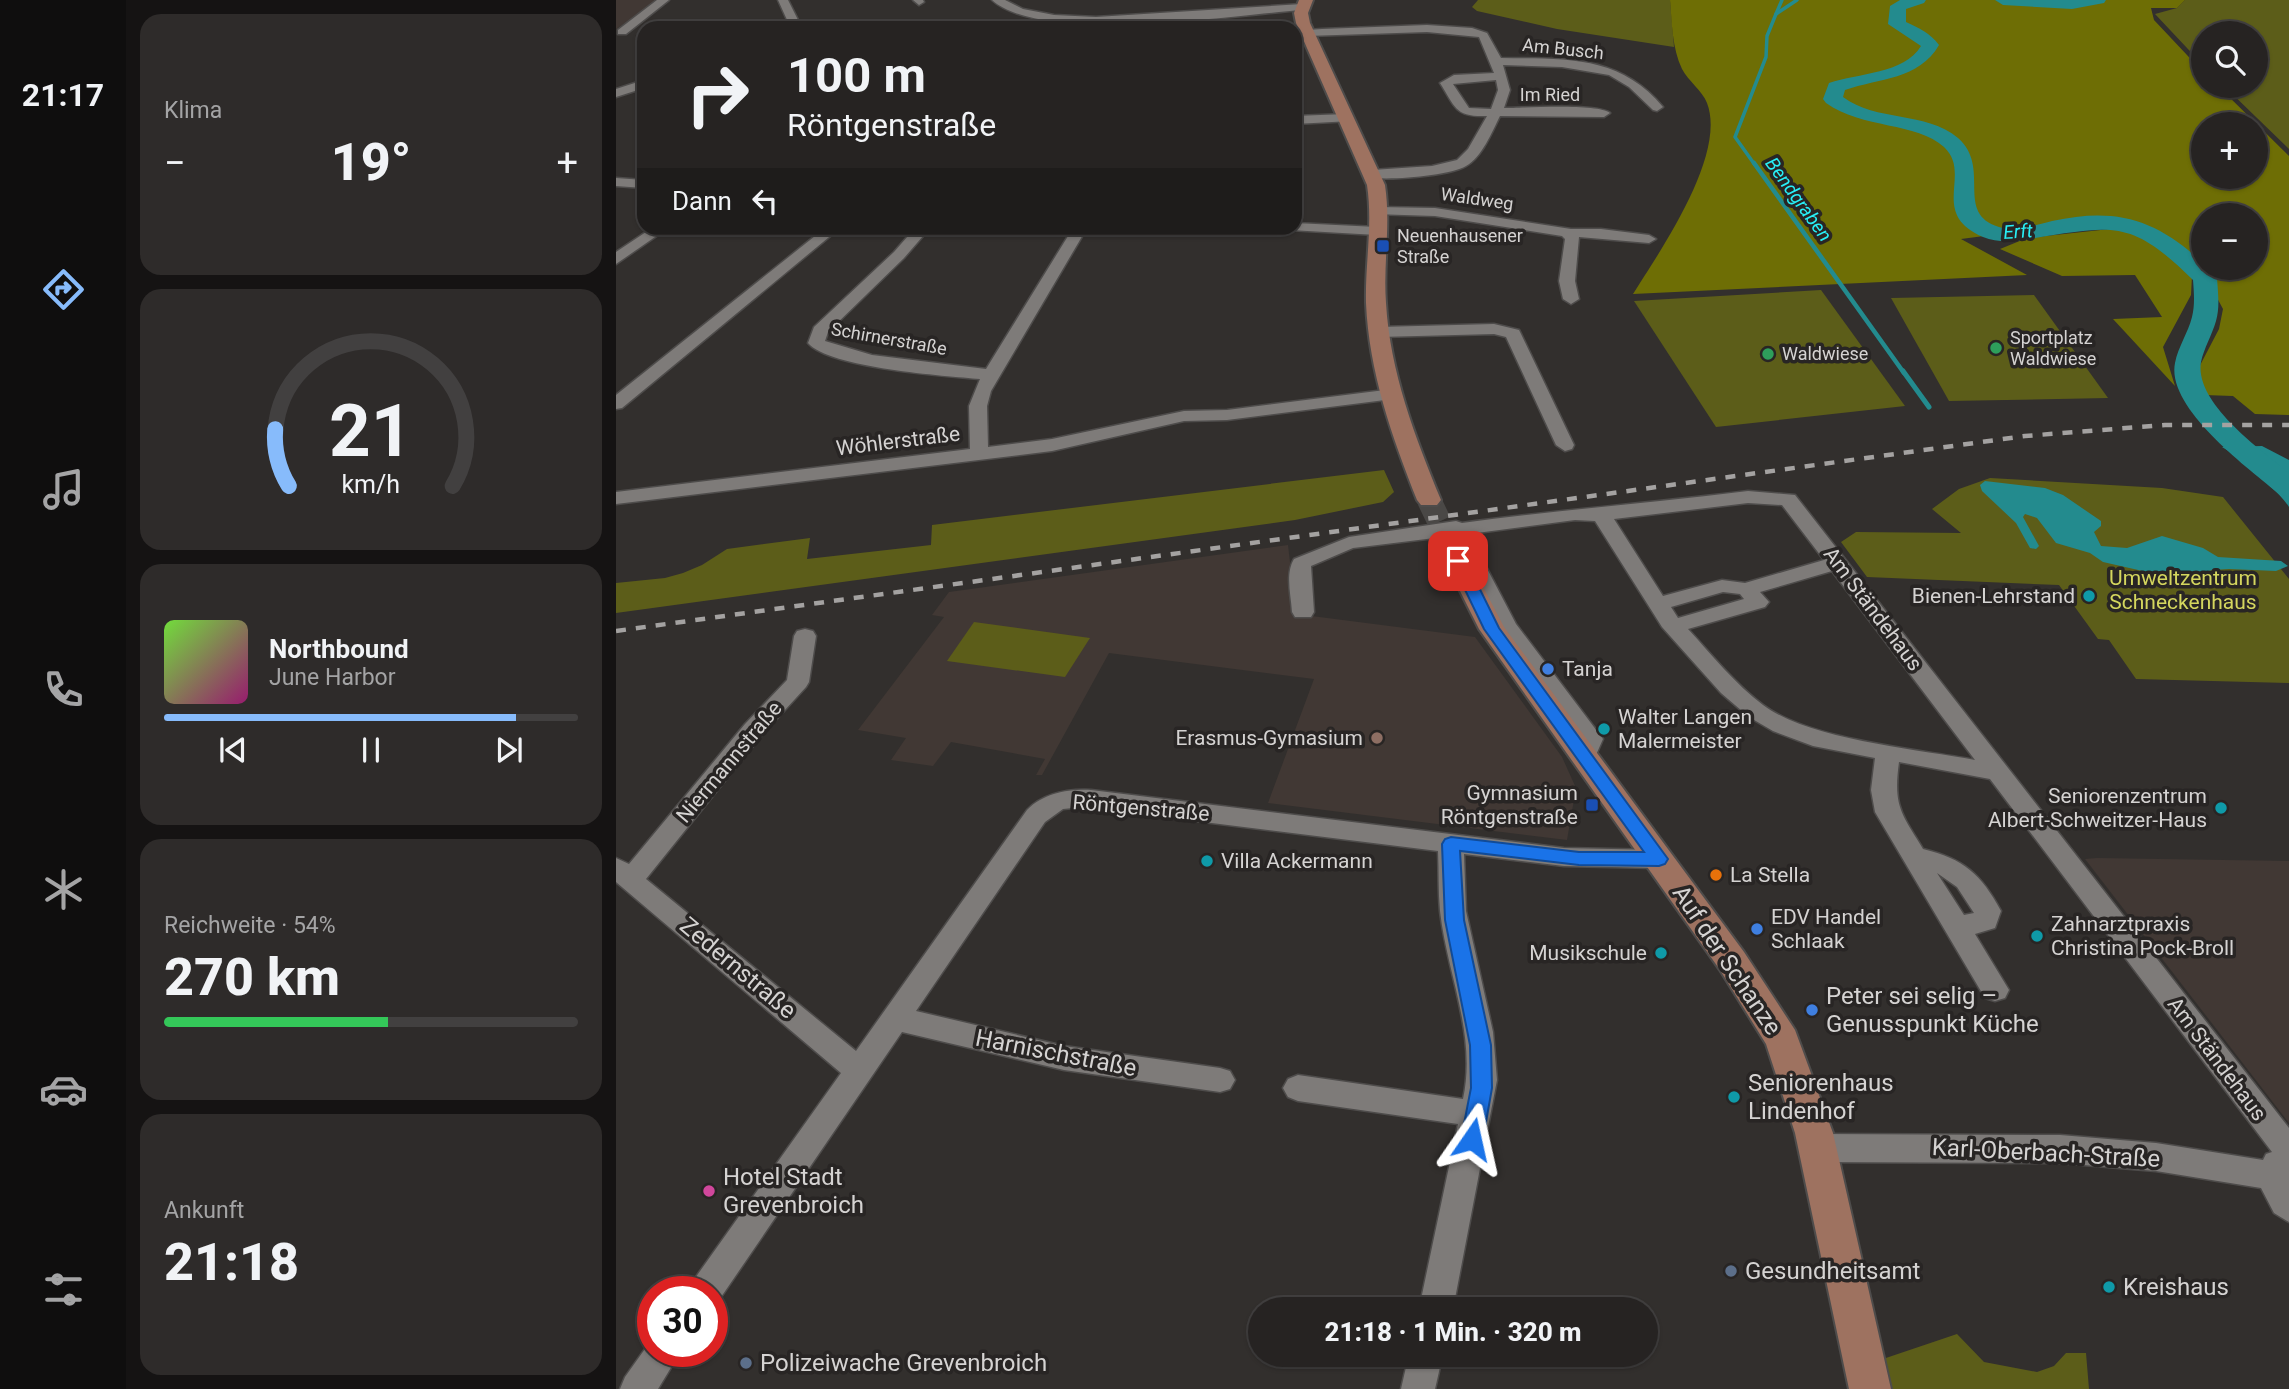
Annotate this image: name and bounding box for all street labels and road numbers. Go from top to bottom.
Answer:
street label: Am Busch [1521,34,1605,63]
street label: Im Ried [1520,84,1580,105]
street label: Waldweg [1439,183,1515,214]
street label: Schirnerstraße [830,318,949,359]
street label: Wöhlerstraße [835,421,961,461]
street label: Am Ständehaus [1819,543,1927,675]
street label: Niermannstraße [671,697,787,827]
street label: Röntgenstraße [1072,790,1210,826]
street label: Auf der Schanze [1667,880,1787,1040]
street label: Zedernstraße [674,911,802,1025]
street label: Am Ständehaus [2163,993,2271,1125]
street label: Harnischstraße [973,1024,1139,1082]
street label: Karl-Oberbach-Straße [1931,1133,2161,1173]

